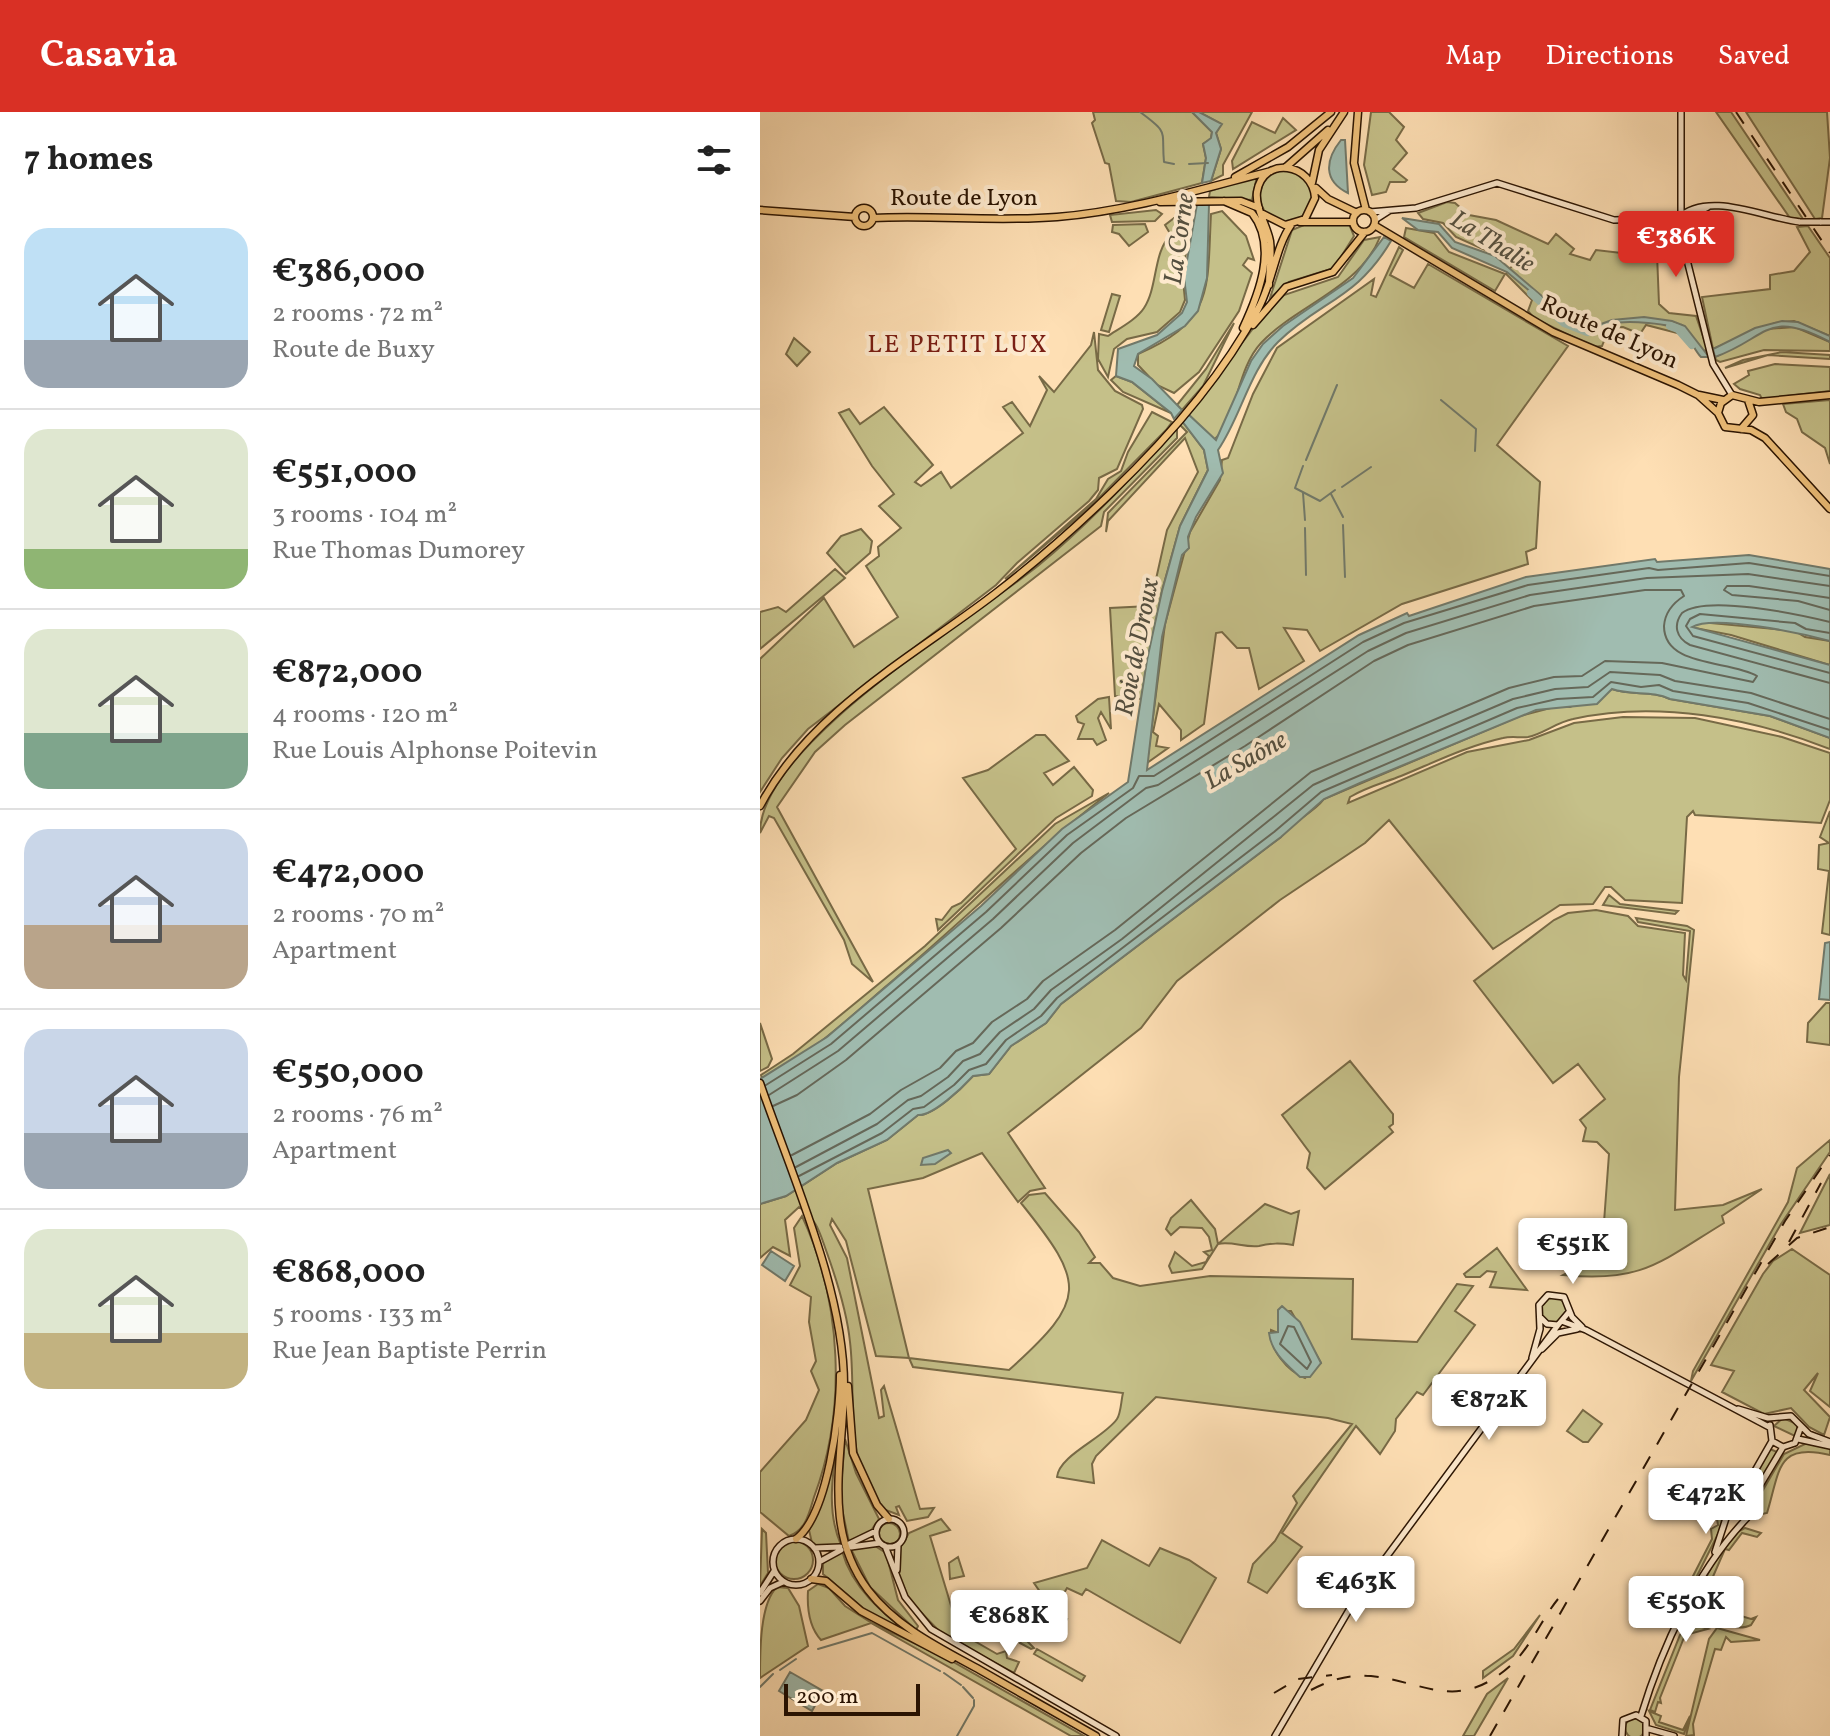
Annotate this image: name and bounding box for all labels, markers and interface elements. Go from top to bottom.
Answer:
text: Casavia [40,30,178,83]
text: Map [1446,37,1502,76]
text: Directions [1546,37,1674,76]
text: Saved [1718,37,1790,76]
text: 7 homes [24,137,153,184]
icon: filters [692,138,736,182]
street label: Route de Lyon [890,182,1038,216]
water label: La Corne [1156,190,1204,287]
water label: La Thalie [1443,202,1542,282]
pin: €386K [1620,211,1732,279]
text: €386K [1636,219,1716,255]
text: €386,000 [272,249,425,296]
icon: home [88,260,184,356]
street label: Route de Lyon [1535,287,1683,379]
text: 2 rooms · 72 m² [272,296,443,332]
district label: LE PETIT LUX [867,327,1049,363]
text: Route de Buxy [272,332,435,368]
text: €551,000 [272,450,417,497]
icon: home [88,461,184,557]
text: 3 rooms · 104 m² [272,497,457,533]
text: Rue Thomas Dumorey [272,533,525,569]
water label: Roie de Droux [1107,575,1169,719]
text: €872,000 [272,650,423,697]
icon: home [88,661,184,757]
text: 4 rooms · 120 m² [272,697,458,733]
water label: La Saône [1198,723,1294,799]
text: Rue Louis Alphonse Poitevin [272,733,598,769]
text: €472,000 [272,850,424,897]
icon: home [88,861,184,957]
text: 2 rooms · 70 m² [272,897,444,933]
text: Apartment [272,933,397,969]
text: €550,000 [272,1050,424,1097]
icon: home [88,1061,184,1157]
text: 2 rooms · 76 m² [272,1097,443,1133]
text: Apartment [272,1133,397,1169]
pin: €551K [1517,1218,1629,1286]
text: €551K [1536,1226,1610,1262]
text: €868,000 [272,1250,426,1297]
icon: home [88,1261,184,1357]
text: 5 rooms · 133 m² [272,1297,452,1333]
text: Rue Jean Baptiste Perrin [272,1333,547,1369]
pin: €872K [1433,1374,1545,1442]
text: €872K [1450,1382,1528,1418]
pin: €472K [1650,1468,1762,1536]
text: €472K [1666,1476,1746,1512]
pin: €463K [1300,1556,1412,1624]
text: €463K [1316,1564,1397,1600]
pin: €550K [1630,1576,1742,1644]
text: €550K [1647,1584,1725,1620]
pin: €868K [953,1590,1065,1658]
text: €868K [969,1598,1049,1634]
scale bar [784,1680,920,1716]
text: 200 m [796,1682,858,1713]

